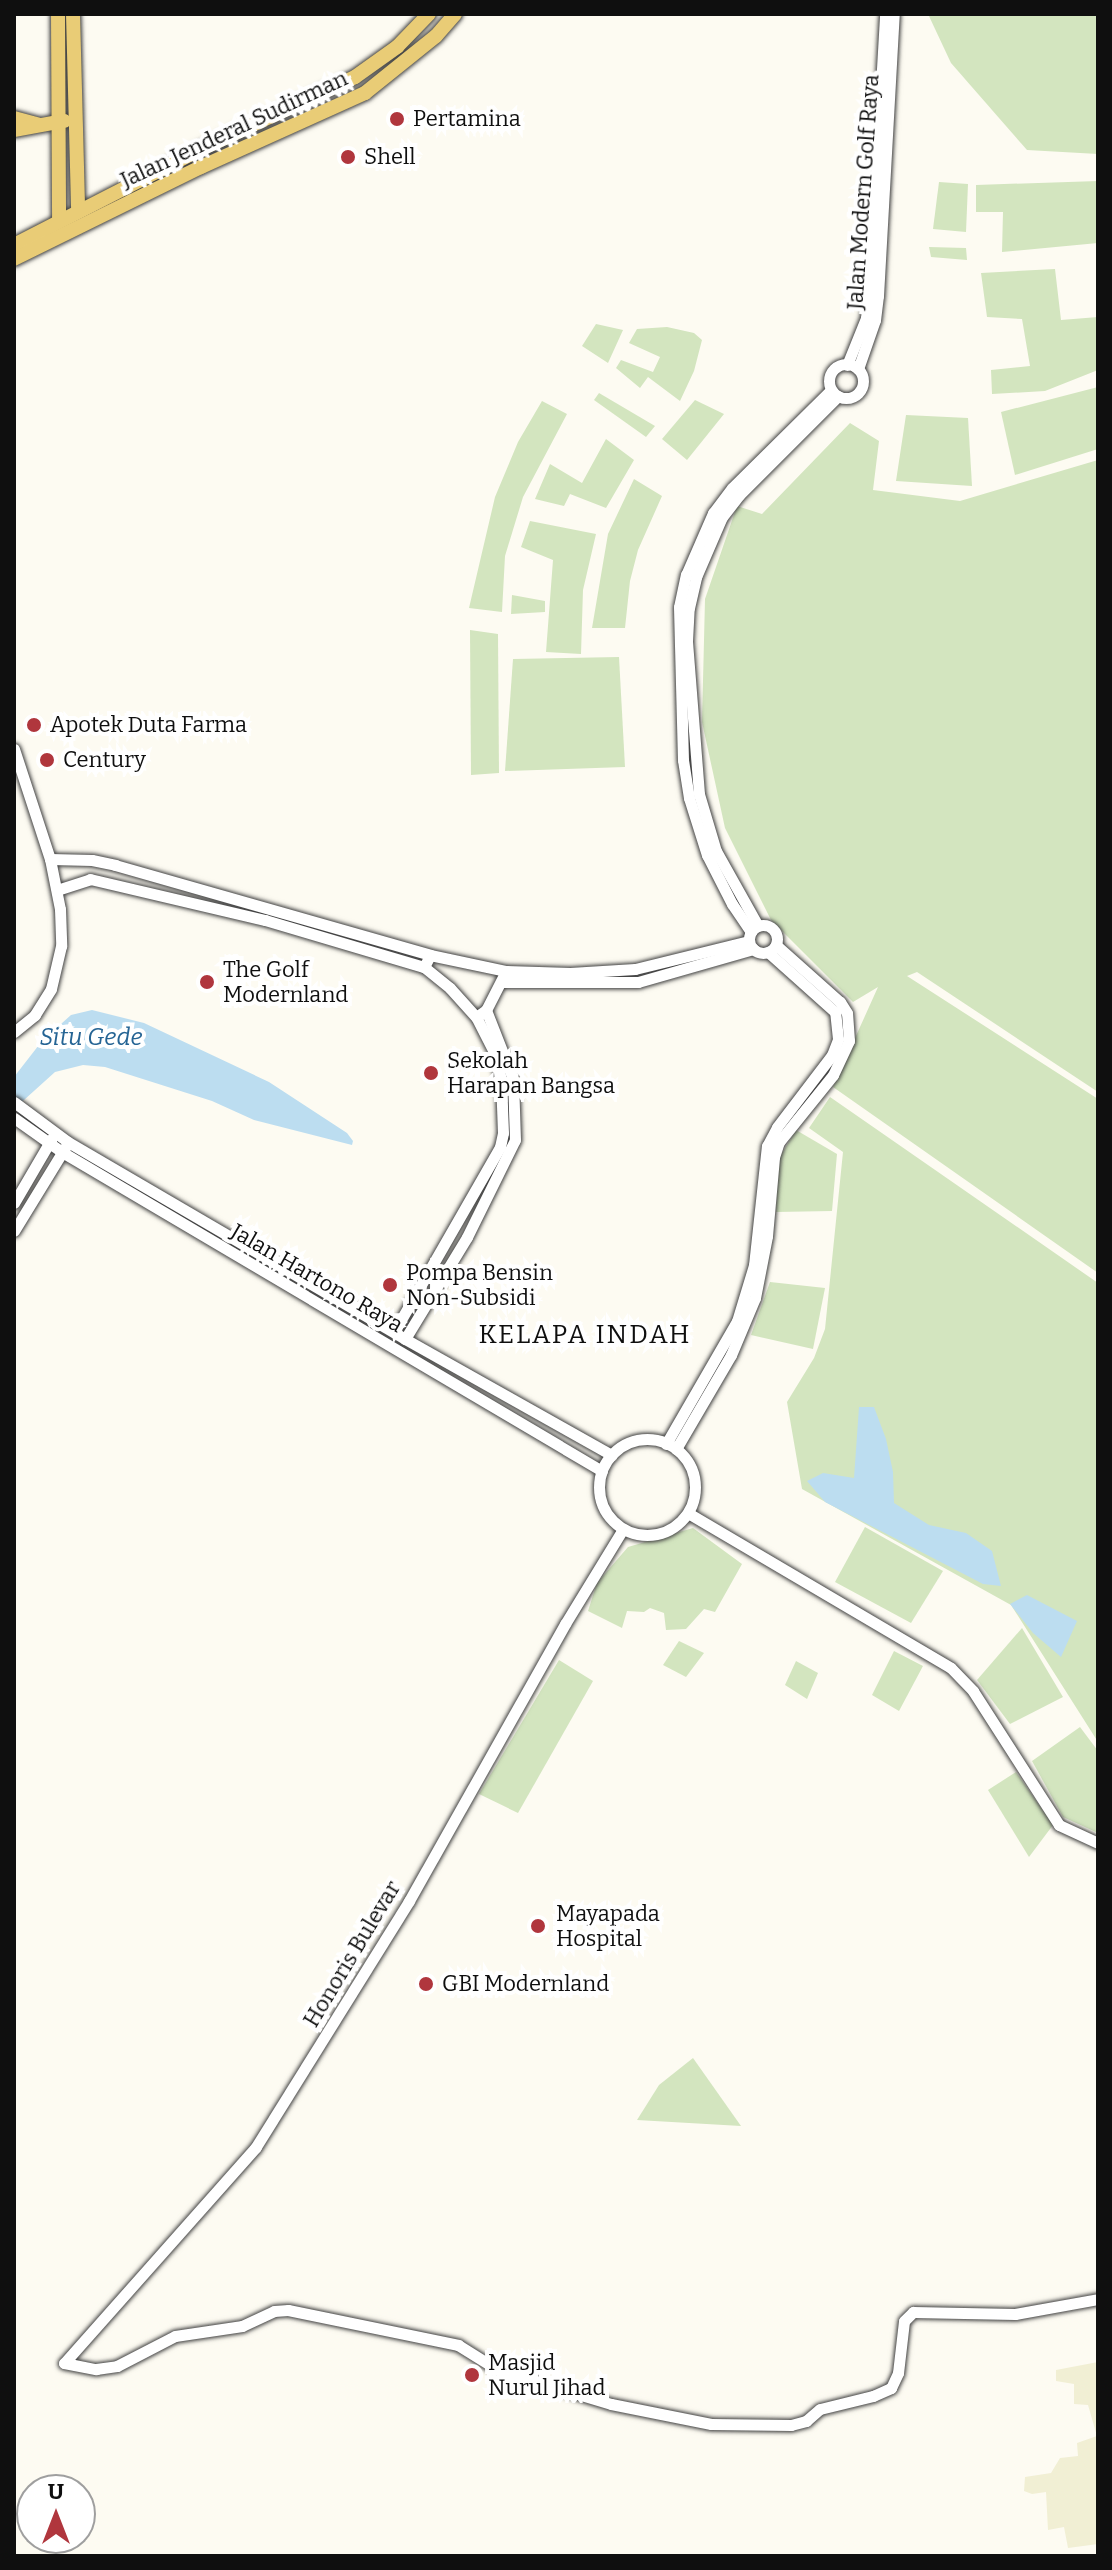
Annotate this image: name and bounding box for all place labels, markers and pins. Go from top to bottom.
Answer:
place label: Pertamina [413,106,521,132]
marker: Pertamina [388,110,406,128]
place label: Shell [364,144,416,170]
marker: Shell [339,148,357,166]
place label: Apotek Duta Farma [50,712,247,738]
marker: Apotek Duta Farma [25,716,43,734]
place label: Century [63,747,146,773]
marker: Century [38,751,56,769]
place label: The Golf Modernland [223,956,348,1008]
marker: The Golf Modernland [198,973,216,991]
place label: Sekolah Harapan Bangsa [447,1047,615,1098]
marker: Sekolah Harapan Bangsa [422,1064,440,1082]
place label: Pompa Bensin Non-Subsidi [406,1259,553,1310]
marker: Pompa Bensin Non-Subsidi [381,1276,399,1294]
place label: Mayapada Hospital [556,1900,660,1952]
marker: Mayapada Hospital [527,1915,549,1937]
place label: GBI Modernland [442,1971,609,1997]
marker: GBI Modernland [417,1975,435,1993]
place label: Masjid Nurul Jihad [488,2349,606,2400]
marker: Masjid Nurul Jihad [463,2366,481,2384]

